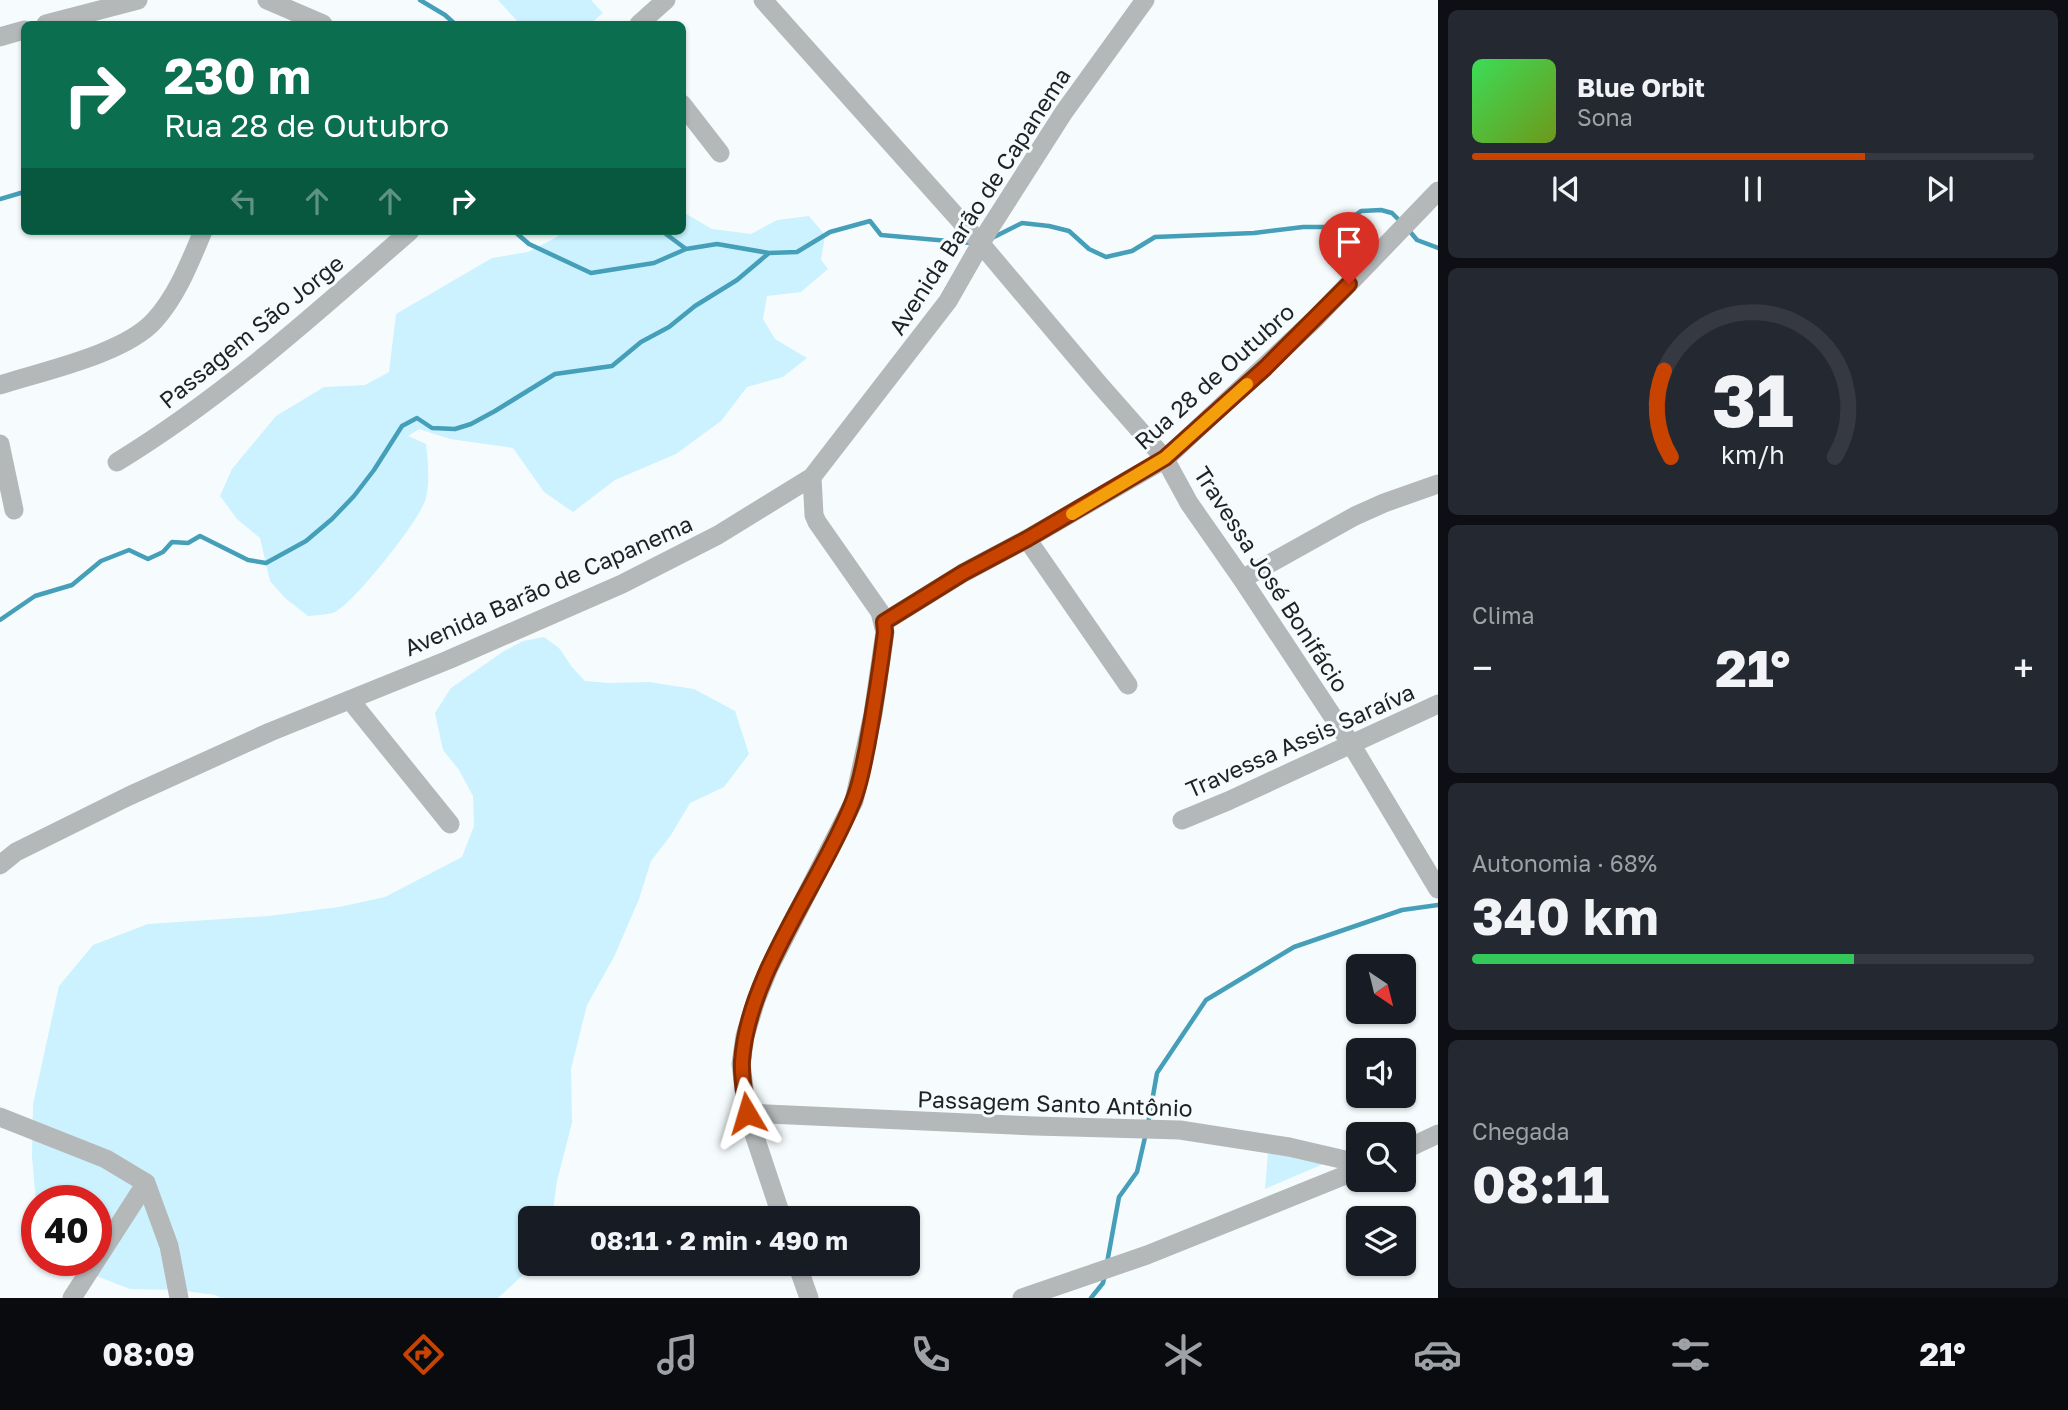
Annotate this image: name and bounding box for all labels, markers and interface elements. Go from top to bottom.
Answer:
text: 230 m [164,46,311,105]
icon: right [49,49,140,140]
street label: Avenida Barão de Capanema [882,62,1076,340]
text: Blue Orbit [1577,72,1705,103]
text: Sona [1577,103,1633,131]
text: Rua 28 de Outubro [164,106,449,144]
icon: previous [1547,170,1585,208]
icon: pause [1734,170,1772,208]
icon: next [1921,170,1959,208]
icon: left [225,182,263,220]
icon: ahead [298,182,336,220]
icon: ahead [371,182,409,220]
icon: right [444,182,482,220]
pin [1319,212,1379,284]
icon: arrive [1330,223,1368,261]
street label: Passagem São Jorge [153,248,349,414]
street label: Rua 28 de Outubro [1128,297,1300,455]
text: 31 [1712,357,1794,444]
text: km/h [1721,439,1785,470]
street label: Travessa José Bonifácio [1189,461,1355,697]
street label: Avenida Barão de Capanema [400,509,696,661]
text: Clima [1472,601,1535,629]
text: 21° [1715,636,1791,698]
text: − [1472,645,1493,690]
text: + [2013,645,2034,690]
street label: Travessa Assis Saraíva [1182,677,1418,803]
text: Autonomia · 68% [1472,849,1657,877]
text: 340 km [1472,884,1659,946]
north arrow [1346,954,1416,1024]
map controls [1346,954,1416,1276]
button: sound [1346,1038,1416,1108]
position arrow [710,1076,784,1150]
street label: Passagem Santo Antônio [917,1084,1193,1122]
text: Chegada [1472,1117,1569,1145]
button: search [1346,1122,1416,1192]
text: 08:11 [1472,1152,1609,1214]
speed limit sign: 40 [21,1185,112,1276]
button: layers [1346,1206,1416,1276]
text: 08:11 · 2 min · 490 m [590,1225,848,1256]
icon: directions [399,1330,448,1379]
icon: music [653,1330,702,1379]
icon: phone [906,1330,955,1379]
icon: climate [1159,1330,1208,1379]
icon: car [1413,1330,1462,1379]
icon: filters [1666,1330,1715,1379]
text: 08:09 [102,1335,195,1373]
text: 21° [1919,1335,1966,1373]

